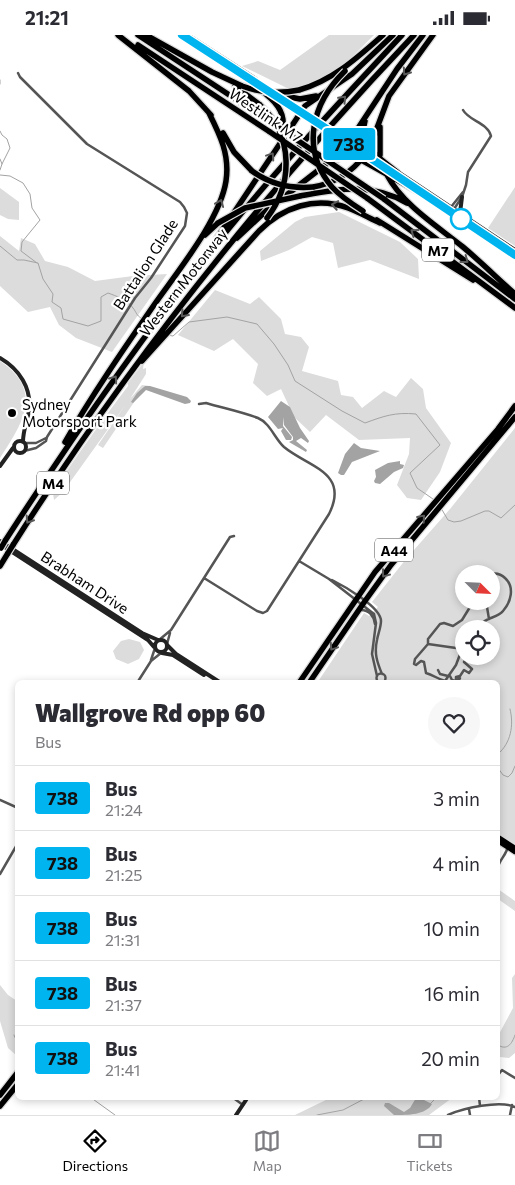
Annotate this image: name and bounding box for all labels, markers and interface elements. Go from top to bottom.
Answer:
text: 21:21 [25,6,69,29]
one-way arrow [404,66,412,75]
street label: Westlink M7 [226,84,306,146]
one-way arrow [337,95,346,104]
line badge: 738 [320,128,378,160]
text: 738 [333,133,365,155]
one-way arrow [265,152,274,162]
one-way arrow [213,199,224,208]
one-way arrow [330,200,339,210]
unlabelled marker [450,208,472,230]
street label: Battalion Glade [109,215,181,313]
street label: Western Motorway [135,224,231,339]
one-way arrow [410,229,420,238]
road number: M7 [422,239,454,261]
one-way arrow [459,254,468,262]
one-way arrow [181,309,190,318]
one-way arrow [108,375,117,385]
place label: Sydney Motorsport Park [22,395,137,430]
marker: Sydney Motorsport Park [6,407,18,419]
road number: M4 [37,471,69,494]
one-way arrow [416,514,425,523]
one-way arrow [25,515,35,524]
road number: A44 [375,539,413,561]
street label: Brabham Drive [38,547,132,617]
north arrow [455,565,500,610]
map controls [455,565,500,665]
one-way arrow [382,568,390,577]
button: locate [455,620,500,665]
one-way arrow [330,642,339,651]
button: heart [428,697,480,749]
text: Wallgrove Rd opp 60 [35,698,265,727]
text: Bus [35,732,62,751]
text: Bus [105,777,137,800]
text: 738 [47,787,78,809]
text: 3 min [433,787,480,810]
text: 21:24 [105,800,143,819]
text: Bus [105,842,137,865]
text: 738 [47,852,78,874]
text: 4 min [433,852,480,875]
text: 21:25 [105,865,143,884]
text: Bus [105,907,137,930]
text: 738 [47,917,78,939]
text: 10 min [423,917,480,940]
text: 21:31 [105,930,140,949]
text: Bus [105,972,137,995]
text: 738 [47,982,78,1004]
text: 16 min [424,982,480,1005]
text: 21:37 [105,995,142,1014]
text: Bus [105,1037,137,1060]
text: 738 [47,1047,78,1069]
text: 20 min [421,1047,480,1070]
text: 21:41 [105,1060,140,1079]
tab: Directions [62,1127,128,1174]
tab: Map [253,1127,282,1174]
tab: Tickets [406,1127,453,1174]

